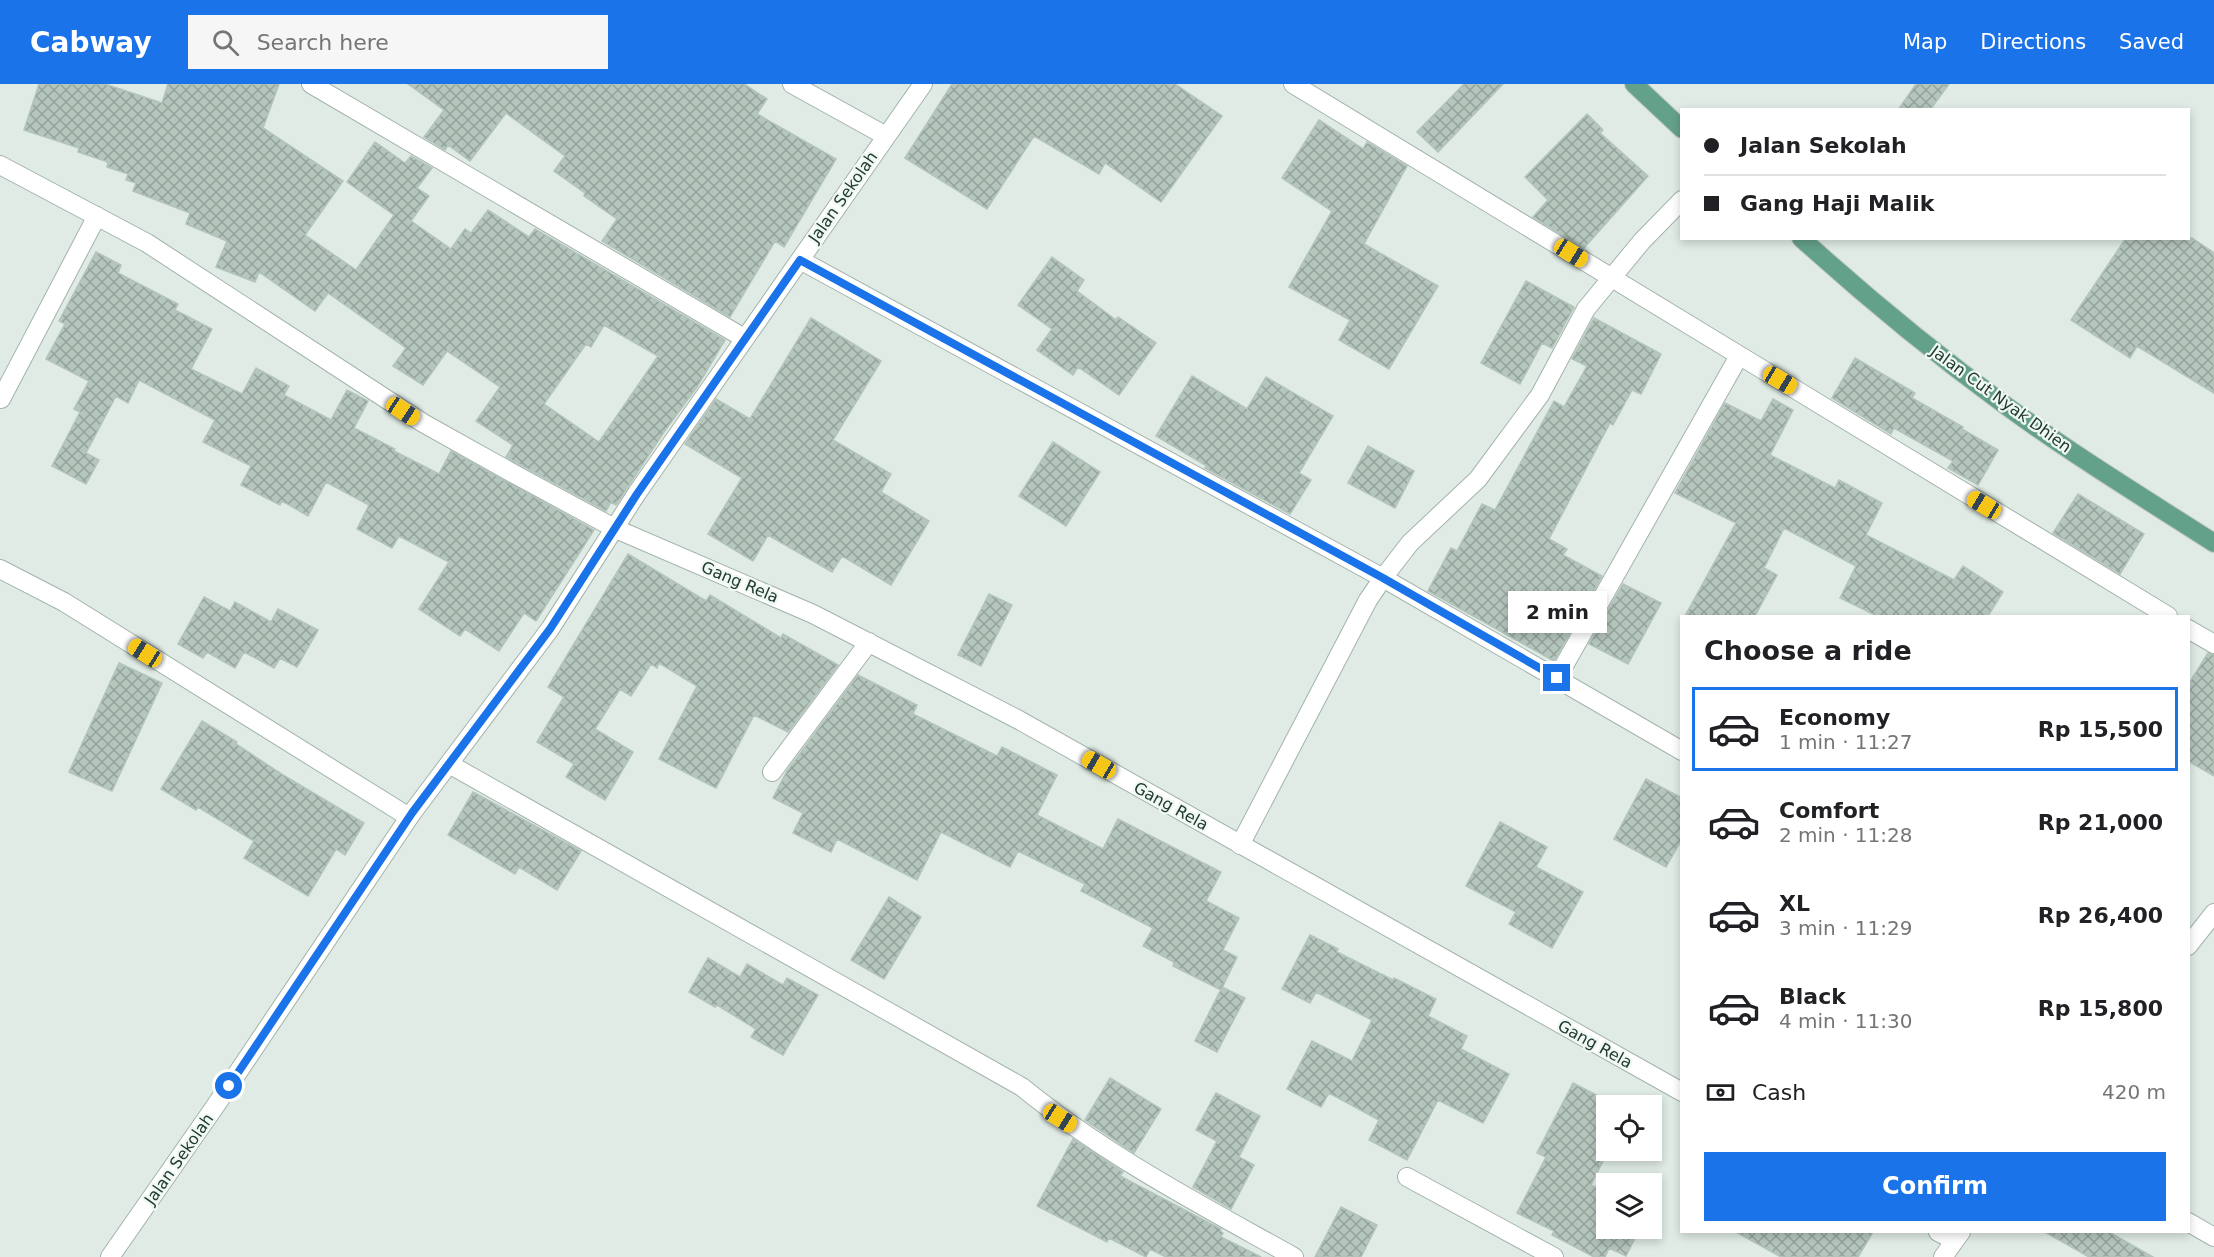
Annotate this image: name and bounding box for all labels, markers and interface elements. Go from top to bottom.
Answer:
search box [188,15,608,69]
text: Cabway [30,26,152,59]
icon: search [209,26,242,59]
text: Search here [257,30,389,55]
text: Map [1903,30,1947,54]
text: Directions [1980,30,2086,54]
text: Saved [2119,30,2184,54]
text: Jalan Sekolah [1740,133,1907,158]
street label: Jalan Sekolah [804,148,881,247]
text: Gang Haji Malik [1740,191,1934,216]
car [1551,236,1591,270]
street label: Jalan Cut Nyak Dhien [1926,341,2075,456]
car [1760,363,1800,397]
car [383,394,423,428]
car [1964,488,2004,522]
street label: Gang Rela [699,557,781,607]
callout: 2 min [1508,591,1606,633]
text: 2 min [1526,600,1589,624]
text: Choose a ride [1704,635,1912,666]
car [125,636,165,670]
route end [1543,664,1570,691]
icon: car [1707,702,1761,756]
text: Economy [1779,705,1890,730]
text: Rp 15,500 [2038,717,2163,742]
text: 1 min · 11:27 [1779,730,1913,754]
car [1079,748,1119,782]
street label: Gang Rela [1131,778,1211,834]
icon: car [1707,795,1761,849]
text: Comfort [1779,798,1879,823]
text: Rp 21,000 [2038,810,2163,835]
text: 2 min · 11:28 [1779,823,1913,847]
icon: car [1707,888,1761,942]
text: XL [1779,891,1810,916]
text: Rp 26,400 [2038,903,2163,928]
text: 3 min · 11:29 [1779,916,1913,940]
icon: car [1707,981,1761,1035]
text: Black [1779,984,1846,1009]
text: Rp 15,800 [2038,996,2163,1021]
text: 4 min · 11:30 [1779,1009,1913,1033]
street label: Gang Rela [1555,1016,1635,1072]
route start [215,1072,242,1099]
icon: cash [1704,1076,1737,1109]
text: Cash [1752,1080,1806,1105]
text: 420 m [2102,1080,2166,1104]
map controls [1596,1095,1662,1239]
button: locate [1596,1095,1662,1161]
car [1040,1101,1080,1135]
street label: Jalan Sekolah [140,1110,217,1209]
button: Confirm [1704,1152,2166,1221]
button: layers [1596,1173,1662,1239]

